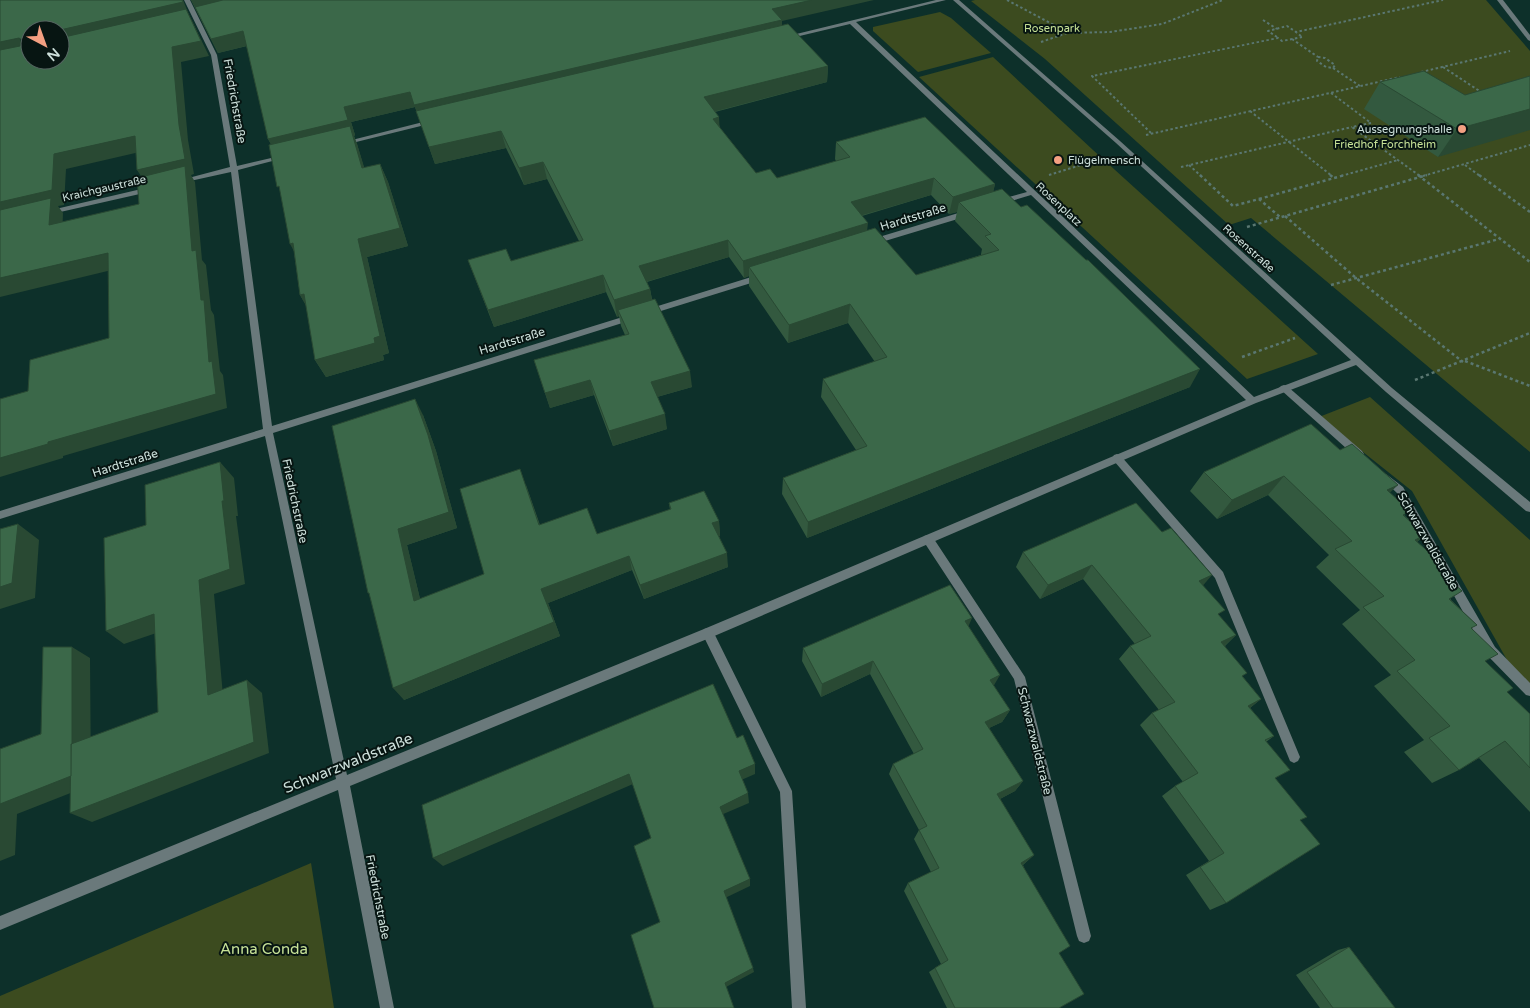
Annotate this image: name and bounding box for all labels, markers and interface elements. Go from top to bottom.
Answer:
north arrow [20,20,70,70]
park label: Rosenpark [1024,22,1080,35]
text: N [43,44,63,65]
street label: Friedrichstraße [221,57,249,145]
place label: Aussegnungshalle [1357,123,1452,136]
marker: Aussegnungshalle [1456,123,1468,135]
park label: Friedhof Forchheim [1334,138,1436,151]
marker: Flügelmensch [1052,154,1064,166]
place label: Flügelmensch [1068,154,1141,167]
street label: Kraichgaustraße [61,173,147,204]
street label: Rosenplatz [1033,180,1085,229]
street label: Hardtstraße [878,200,948,234]
street label: Rosenstraße [1220,222,1277,275]
street label: Hardtstraße [477,324,547,358]
street label: Hardtstraße [90,446,160,480]
street label: Friedrichstraße [279,458,311,545]
street label: Schwarzwaldstraße [1394,490,1462,592]
street label: Schwarzwaldstraße [1015,686,1055,796]
street label: Schwarzwaldstraße [281,729,415,797]
street label: Friedrichstraße [363,853,393,941]
park label: Anna Conda [220,940,308,958]

